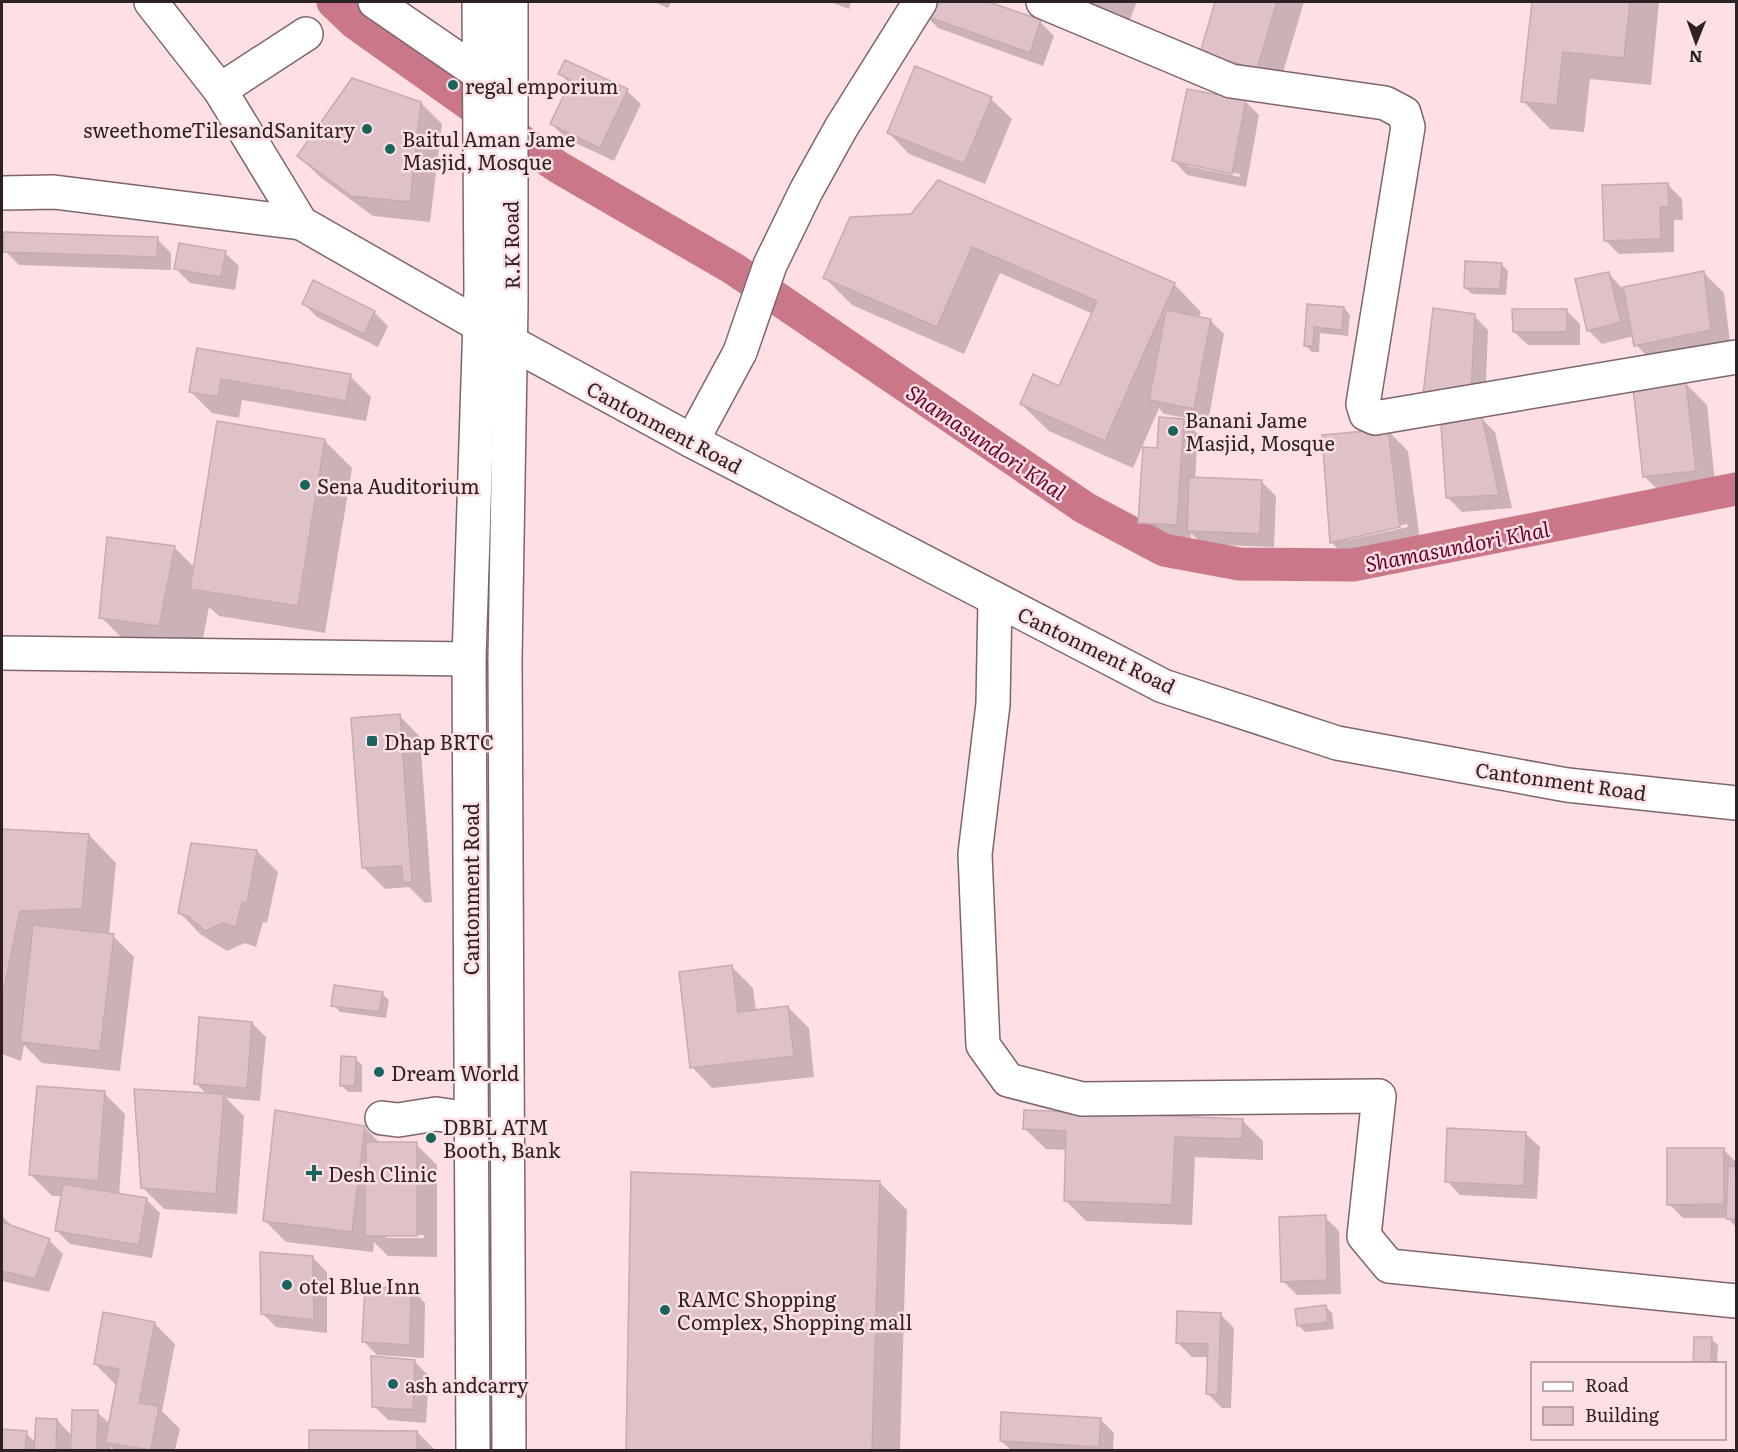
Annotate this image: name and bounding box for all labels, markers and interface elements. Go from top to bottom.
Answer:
north arrow [1666,12,1726,72]
text: N [1689,46,1703,70]
place label: regal emporium [465,70,619,100]
marker: regal emporium [446,78,460,92]
place label: sweethomeTilesandSanitary [83,114,355,144]
marker: sweethomeTilesandSanitary [360,122,374,136]
place label: Baitul Aman Jame Masjid, Mosque [402,123,575,176]
marker: Baitul Aman Jame Masjid, Mosque [383,142,397,156]
street label: R.K Road [494,200,526,290]
street label: Cantonment Road [582,372,748,480]
water label: Shamasundori Khal [901,376,1073,506]
place label: Banani Jame Masjid, Mosque [1185,404,1335,457]
marker: Banani Jame Masjid, Mosque [1166,424,1180,438]
place label: Sena Auditorium [317,470,480,500]
marker: Sena Auditorium [298,478,312,492]
water label: Shamasundori Khal [1362,512,1552,578]
street label: Cantonment Road [1013,598,1181,700]
place label: Dhap BRTC [384,726,494,756]
marker: Dhap BRTC [365,734,379,748]
street label: Cantonment Road [1474,753,1648,807]
street label: Cantonment Road [455,803,485,975]
place label: Dream World [391,1057,519,1087]
marker: Dream World [372,1065,386,1079]
place label: DBBL ATM Booth, Bank [443,1111,561,1164]
marker: DBBL ATM Booth, Bank [424,1131,438,1145]
place label: Desh Clinic [328,1158,437,1188]
marker: Desh Clinic [305,1164,323,1182]
place label: otel Blue Inn [299,1270,420,1300]
marker: otel Blue Inn [280,1278,294,1292]
place label: RAMC Shopping Complex, Shopping mall [677,1283,913,1336]
marker: RAMC Shopping Complex, Shopping mall [658,1303,672,1317]
legend [1531,1362,1726,1440]
place label: ash andcarry [405,1369,529,1399]
text: Road [1585,1371,1629,1398]
marker: ash andcarry [386,1377,400,1391]
text: Building [1585,1401,1660,1428]

